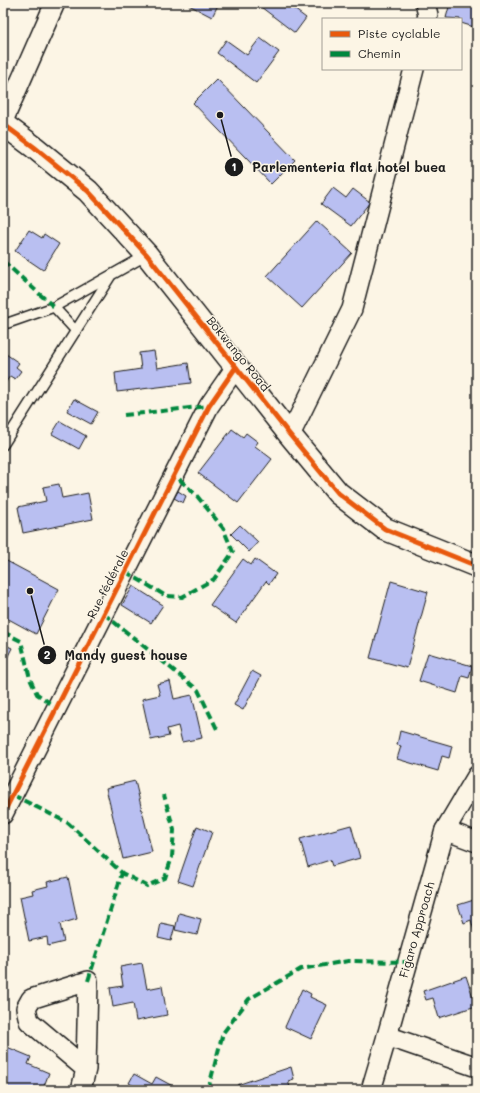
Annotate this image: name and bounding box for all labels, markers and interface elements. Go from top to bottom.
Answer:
legend [322,18,462,70]
text: Piste cyclable [358,25,440,41]
text: Chemin [358,45,401,61]
callout: Parlementeria flat hotel buea [224,155,454,180]
text: 1 [231,158,237,174]
text: Parlementeria flat hotel buea [252,158,446,175]
street label: Bokwango Road [204,313,274,395]
street label: Rue fédérale [83,546,132,621]
callout: Mandy guest house [37,642,196,667]
text: 2 [44,646,51,662]
text: Mandy guest house [64,646,188,664]
street label: Figaro Approach [395,880,437,980]

